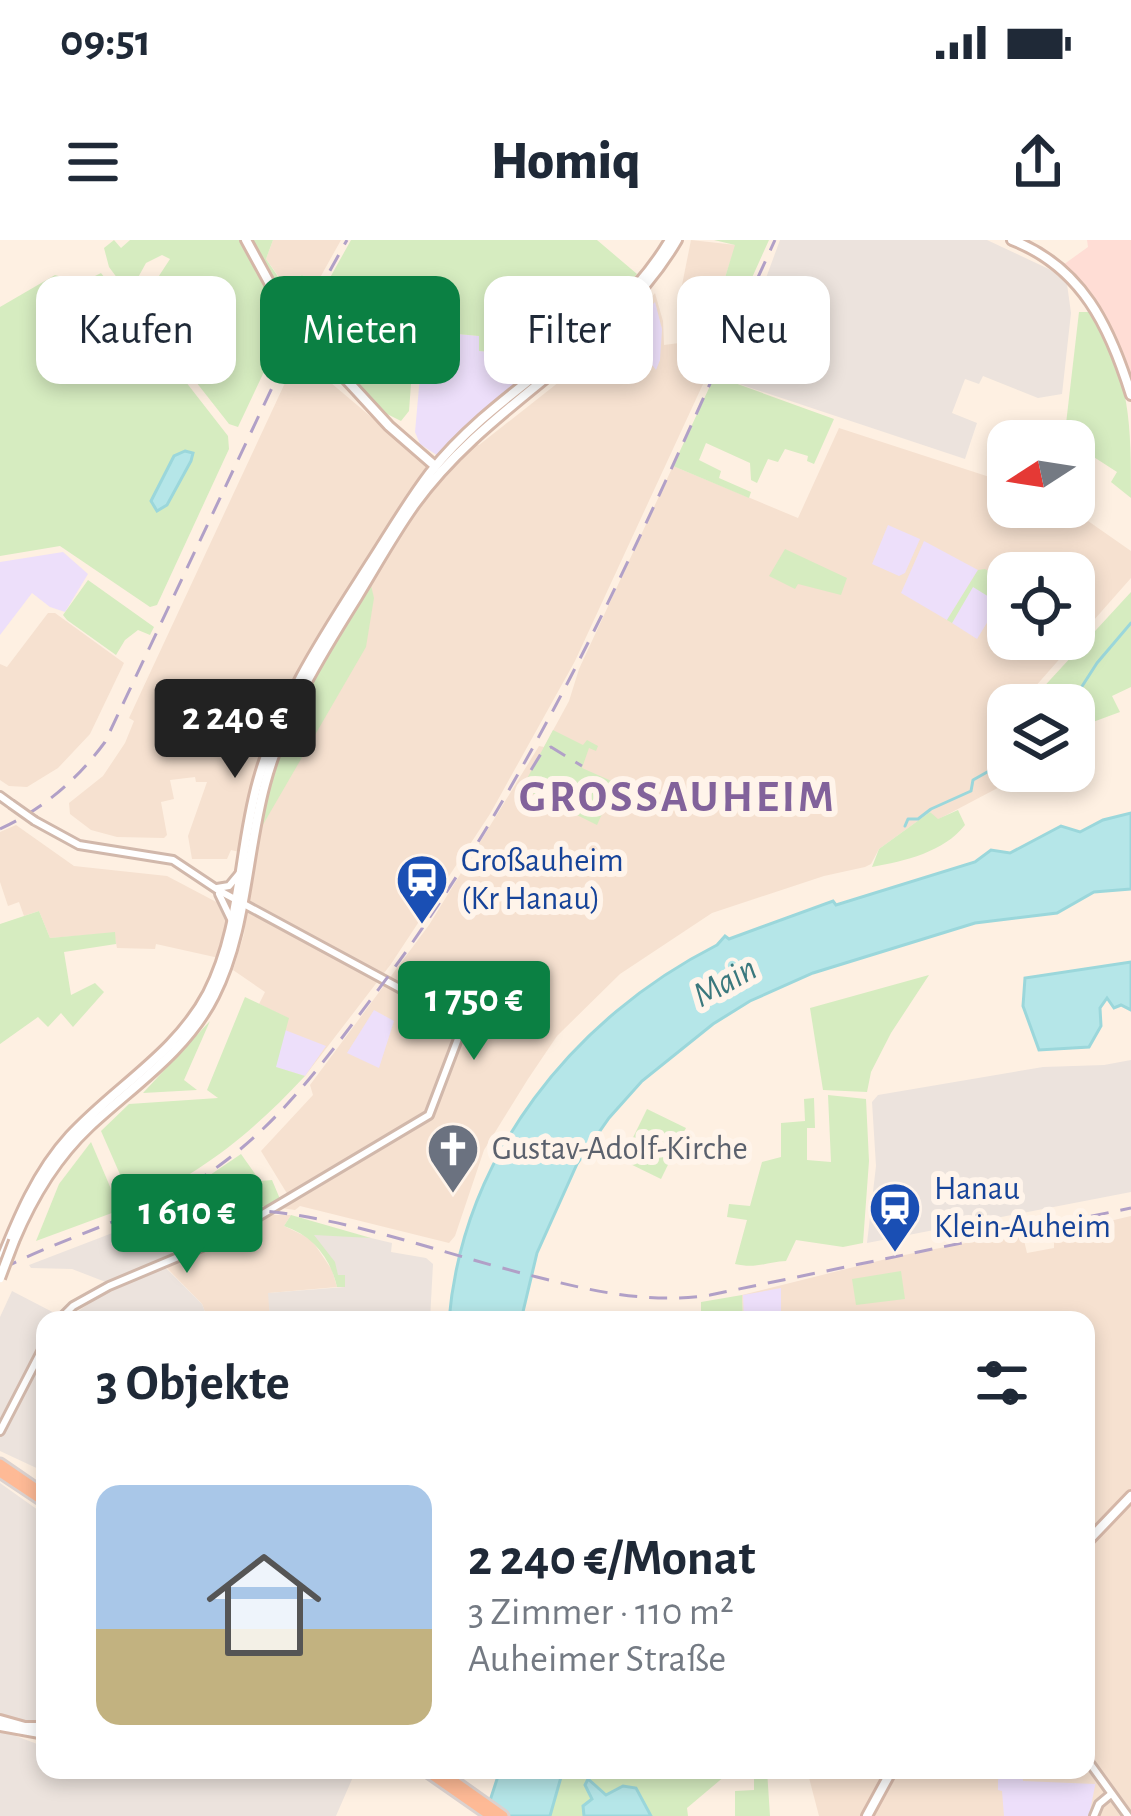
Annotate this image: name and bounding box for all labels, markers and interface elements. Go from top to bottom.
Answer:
text: 09:51 [60,19,151,64]
icon: menu [60,129,126,195]
icon: share [1005,129,1071,195]
text: Homiq [490,135,641,189]
chip: Kaufen [36,276,236,384]
chip: Mieten [260,276,460,384]
chip: Filter [484,276,653,384]
chip: Neu [677,276,830,384]
north arrow [987,420,1095,528]
map controls [987,420,1095,792]
button: locate [987,552,1095,660]
pin: 2 240 € [124,679,346,781]
button: layers [987,684,1095,792]
text: 2 240 € [182,698,288,737]
district label: GROSSAUHEIM [519,775,837,820]
place label: Großauheim (Kr Hanau) [461,845,624,916]
station icon: Großauheim (Kr Hanau) [394,852,450,926]
water label: Main [687,950,763,1014]
pin: 1 750 € [363,961,585,1063]
text: 1 750 € [425,980,523,1019]
church icon: Gustav-Adolf-Kirche [425,1121,481,1195]
place label: Gustav-Adolf-Kirche [492,1133,748,1166]
place label: Hanau Klein-Auheim [934,1173,1111,1244]
pin: 1 610 € [76,1174,298,1276]
station icon: Hanau Klein-Auheim [867,1180,923,1254]
text: 1 610 € [138,1193,236,1232]
icon: filters [969,1350,1035,1416]
text: 3 Objekte [96,1358,290,1409]
icon: home [192,1533,336,1677]
text: 2 240 €/Monat [468,1533,755,1584]
text: 3 Zimmer · 110 m² [468,1593,734,1632]
text: Auheimer Straße [468,1640,726,1679]

